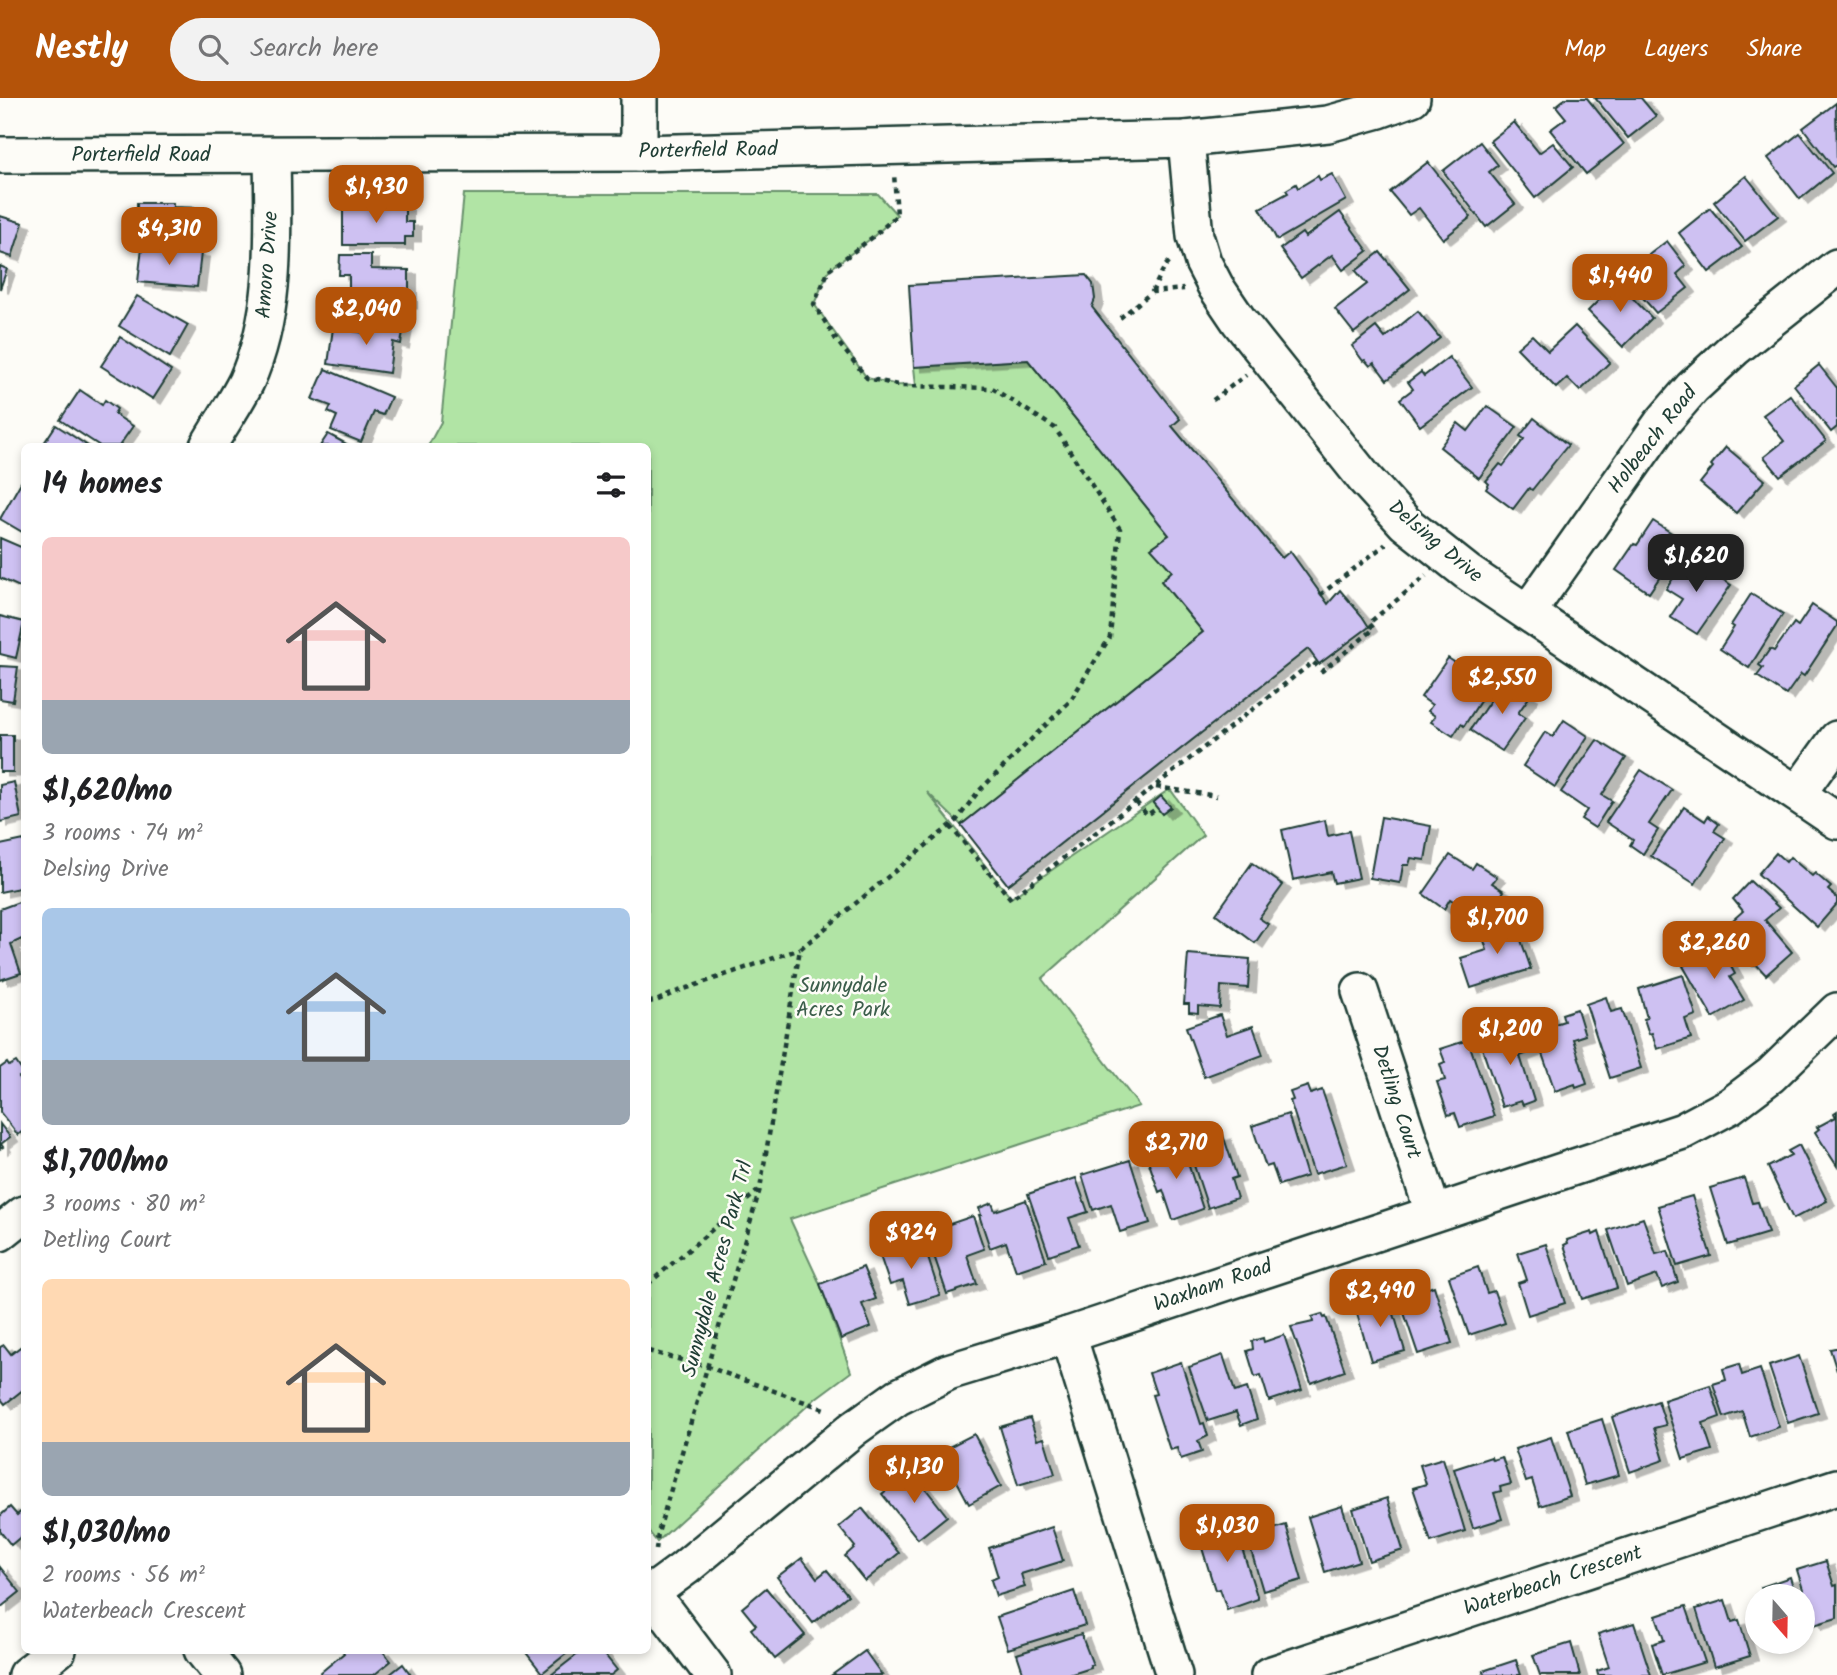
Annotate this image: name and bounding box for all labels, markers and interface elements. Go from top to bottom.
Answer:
search box [170,18,660,81]
text: Nestly [35,23,128,76]
text: Search here [250,28,378,70]
icon: search [194,30,232,68]
text: Map [1564,30,1606,69]
text: Layers [1644,30,1708,69]
text: Share [1746,30,1802,69]
street label: Porterfield Road [638,133,778,169]
street label: Porterfield Road [71,139,211,172]
pin: $1,930 [319,166,433,225]
text: $1,930 [345,170,407,206]
pin: $4,310 [112,208,226,267]
street label: Amoro Drive [248,210,288,320]
text: $4,310 [137,212,201,248]
pin: $1,440 [1563,254,1677,314]
text: $1,440 [1588,259,1652,295]
pin: $2,040 [309,288,423,347]
text: $2,040 [331,292,401,328]
street label: Holbeach Road [1600,378,1706,501]
text: 14 homes [42,461,163,509]
icon: filters [592,466,630,504]
street label: Delsing Drive [1380,492,1490,592]
pin: $1,620 [1639,534,1753,594]
text: $1,620 [1664,539,1728,575]
icon: home [273,583,399,709]
pin: $2,550 [1445,656,1559,716]
text: $2,550 [1468,661,1536,697]
text: $1,620/mo [42,768,173,816]
text: 3 rooms · 74 m² [42,816,203,852]
text: Delsing Drive [42,852,168,888]
pin: $1,700 [1440,896,1554,956]
text: $1,700 [1466,901,1528,937]
pin: $2,260 [1657,922,1771,981]
text: $2,260 [1679,926,1749,962]
icon: home [273,954,399,1080]
park label: Sunnydale Acres Park [796,970,890,1027]
pin: $1,200 [1453,1007,1567,1067]
text: $1,200 [1478,1012,1542,1048]
street label: Detling Court [1362,1041,1430,1164]
pin: $2,710 [1119,1122,1233,1181]
text: $2,710 [1145,1126,1207,1162]
text: $1,700/mo [42,1139,168,1187]
street label: Sunnydale Acres Park Trl [673,1157,763,1381]
text: 3 rooms · 80 m² [42,1187,205,1223]
pin: $924 [870,1212,952,1271]
text: $924 [885,1216,937,1252]
text: Detling Court [42,1223,171,1259]
street label: Waxham Road [1149,1250,1277,1322]
pin: $2,490 [1323,1270,1437,1329]
text: $2,490 [1345,1274,1415,1310]
icon: home [273,1325,399,1451]
pin: $1,130 [857,1446,971,1505]
text: $1,130 [885,1450,943,1486]
pin: $1,030 [1170,1504,1284,1564]
text: $1,030 [1196,1509,1258,1545]
text: $1,030/mo [42,1510,171,1558]
street label: Waterbeach Crescent [1459,1536,1647,1625]
text: 2 rooms · 56 m² [42,1558,205,1594]
north arrow [1745,1584,1815,1654]
map controls [1745,1584,1815,1654]
text: Waterbeach Crescent [42,1594,246,1630]

